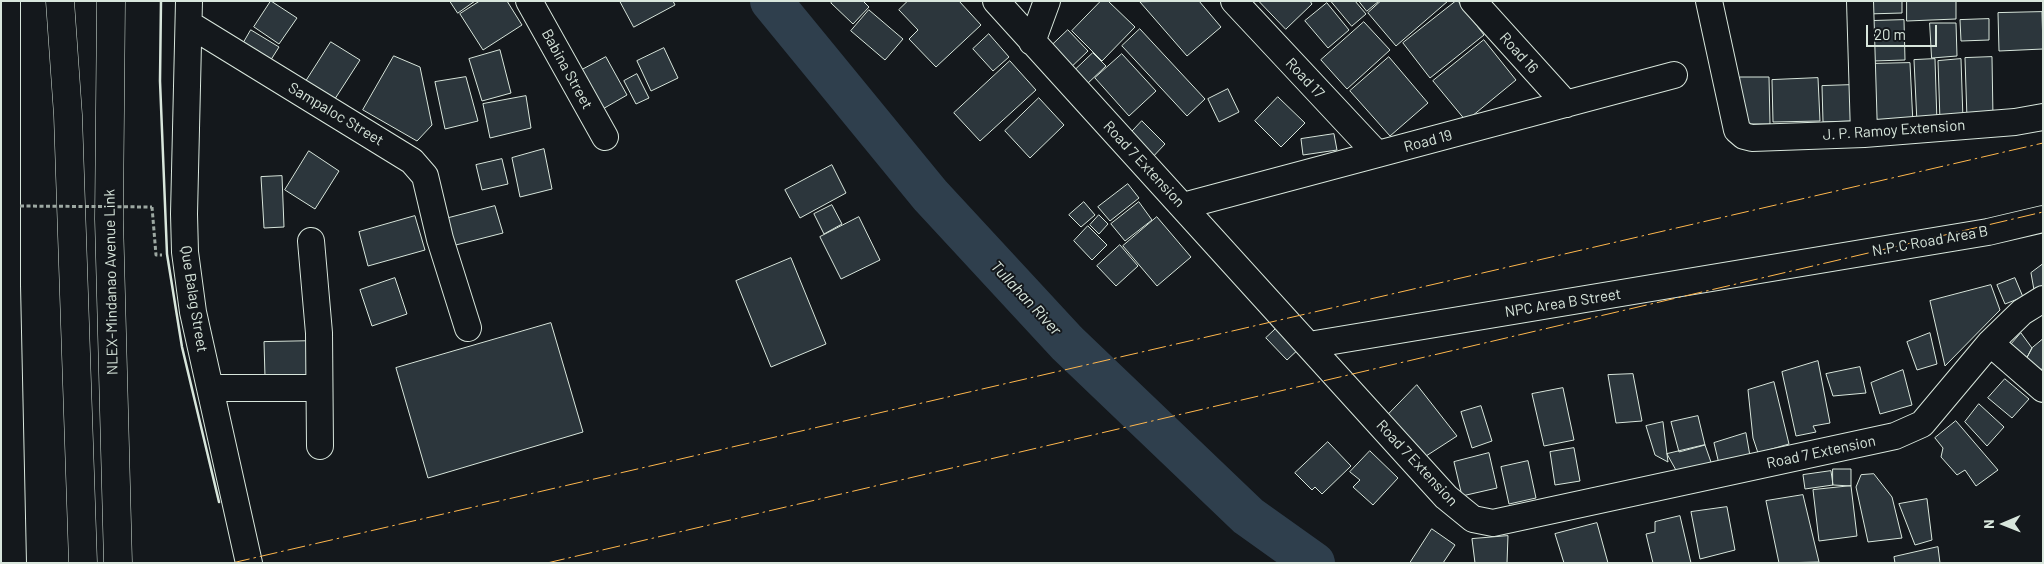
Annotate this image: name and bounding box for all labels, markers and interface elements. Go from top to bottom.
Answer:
scale bar [1869,15,1940,47]
text: 20 m [1874,25,1906,43]
street label: Babina Street [538,26,596,112]
street label: Road 16 [1496,29,1542,77]
street label: Road 17 [1282,54,1328,102]
street label: Sampaloc Street [285,78,387,150]
street label: J. P. Ramoy Extension [1822,116,1966,144]
street label: Road 7 Extension [1100,117,1188,211]
street label: Road 19 [1402,126,1454,156]
street label: NLEX-Mindanao Avenue Link [100,189,122,375]
street label: N.P.C Road Area B [1871,222,1989,260]
street label: Que Balag Street [177,244,211,354]
water label: Tullahan River [987,257,1065,339]
street label: NPC Area B Street [1504,285,1622,321]
street label: Road 7 Extension [1373,416,1461,510]
street label: Road 7 Extension [1765,432,1877,472]
north arrow [1979,499,2029,549]
text: N [1980,519,1997,529]

